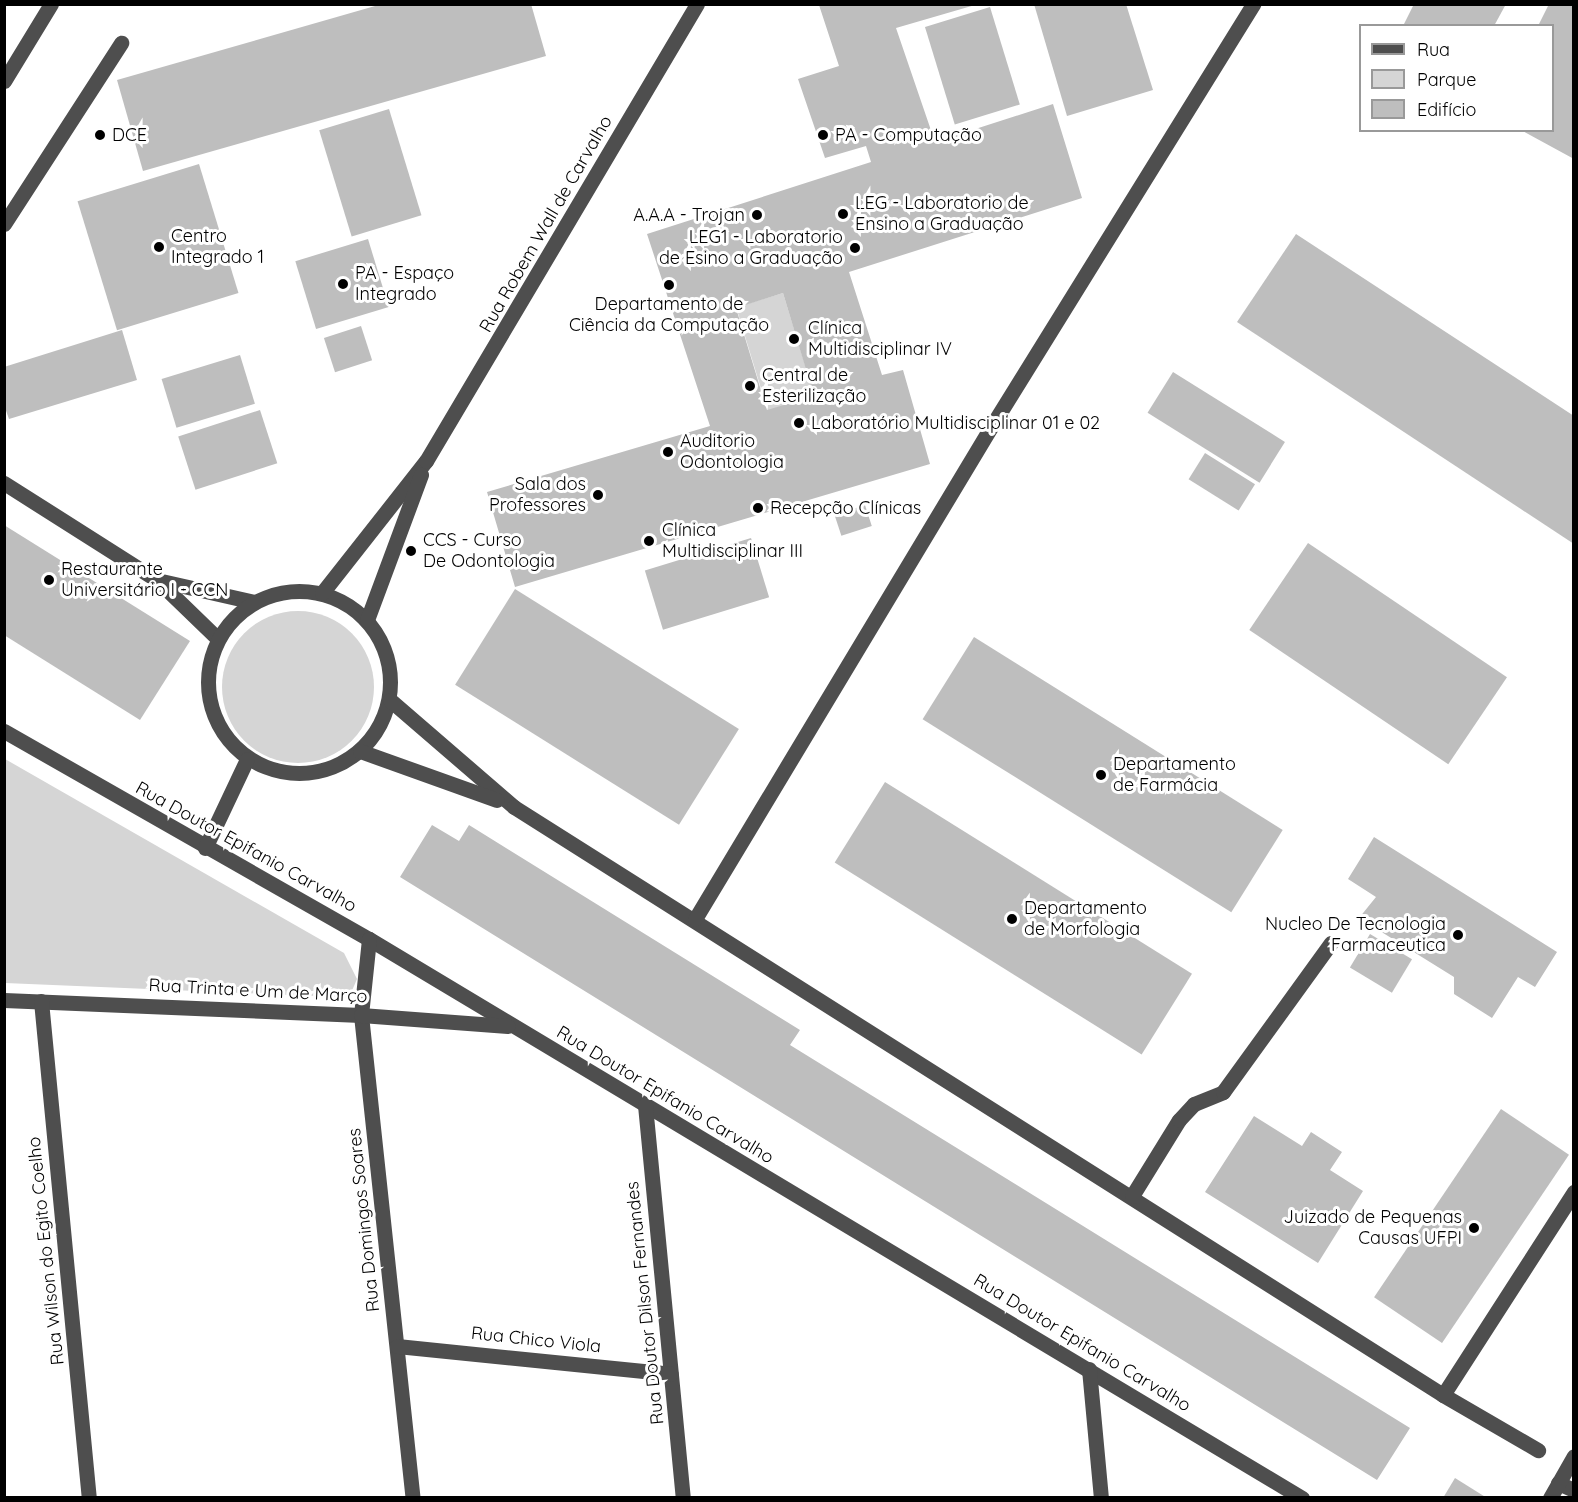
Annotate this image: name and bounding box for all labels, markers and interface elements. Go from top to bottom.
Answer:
legend [1359,24,1554,132]
text: Rua [1417,38,1450,61]
text: Parque [1417,68,1476,91]
text: Edifício [1417,98,1476,121]
street label: Rua Robem Wall de Carvalho [475,112,617,336]
place label: DCE [112,124,147,146]
place label: PA - Computação [835,124,982,146]
marker: DCE [93,128,107,142]
marker: PA - Computação [816,128,830,142]
place label: LEG - Laboratorio de Ensino a Graduação [855,193,1029,236]
place label: A.A.A - Trojan [633,204,745,226]
marker: LEG - Laboratorio de Ensino a Graduação [836,207,850,221]
marker: A.A.A - Trojan [750,208,764,222]
place label: Centro Integrado 1 [171,226,264,268]
place label: LEG1 - Laboratorio de Esino a Graduação [659,227,843,270]
marker: Centro Integrado 1 [152,240,166,254]
marker: LEG1 - Laboratorio de Esino a Graduação [848,241,862,255]
place label: PA - Espaço Integrado [355,263,454,306]
marker: PA - Espaço Integrado [336,277,350,291]
marker: Departamento de Ciência da Computação [662,278,676,292]
place label: Departamento de Ciência da Computação [569,294,769,336]
place label: Clínica Multidisciplinar IV [808,318,952,360]
marker: Clínica Multidisciplinar IV [785,330,803,348]
place label: Central de Esterilização [762,365,866,407]
marker: Central de Esterilização [743,379,757,393]
place label: Laboratório Multidisciplinar 01 e 02 [811,412,1100,434]
marker: Laboratório Multidisciplinar 01 e 02 [792,416,806,430]
place label: Auditorio Odontologia [680,431,784,474]
marker: Auditorio Odontologia [661,445,675,459]
place label: Sala dos Professores [489,474,586,516]
marker: Sala dos Professores [591,488,605,502]
place label: Recepção Clínicas [770,497,921,519]
marker: Recepção Clínicas [751,501,765,515]
place label: Clínica Multidisciplinar III [662,520,803,562]
place label: CCS - Curso De Odontologia [423,530,555,572]
marker: Clínica Multidisciplinar III [640,532,658,550]
marker: CCS - Curso De Odontologia [404,544,418,558]
place label: Restaurante Universitário I - CCN [61,559,228,602]
marker: Restaurante Universitário I - CCN [42,573,56,587]
place label: Departamento de Farmácia [1113,754,1236,796]
marker: Departamento de Farmácia [1094,768,1108,782]
street label: Rua Doutor Epifanio Carvalho [132,777,360,917]
place label: Departamento de Morfologia [1024,898,1147,940]
marker: Departamento de Morfologia [1005,912,1019,926]
place label: Nucleo De Tecnologia Farmaceutica [1265,914,1446,956]
marker: Nucleo De Tecnologia Farmaceutica [1451,928,1465,942]
street label: Rua Trinta e Um de Março [148,974,368,1008]
street label: Rua Doutor Epifanio Carvalho [553,1022,777,1168]
street label: Rua Domingos Soares [344,1127,384,1313]
street label: Rua Wilson do Egito Coelho [23,1136,69,1366]
street label: Rua Doutor Dilson Fernandes [621,1180,669,1426]
place label: Juizado de Pequenas Causas UFPI [1284,1207,1462,1250]
marker: Juizado de Pequenas Causas UFPI [1467,1221,1481,1235]
street label: Rua Doutor Epifanio Carvalho [970,1270,1194,1416]
street label: Rua Chico Viola [470,1322,602,1358]

